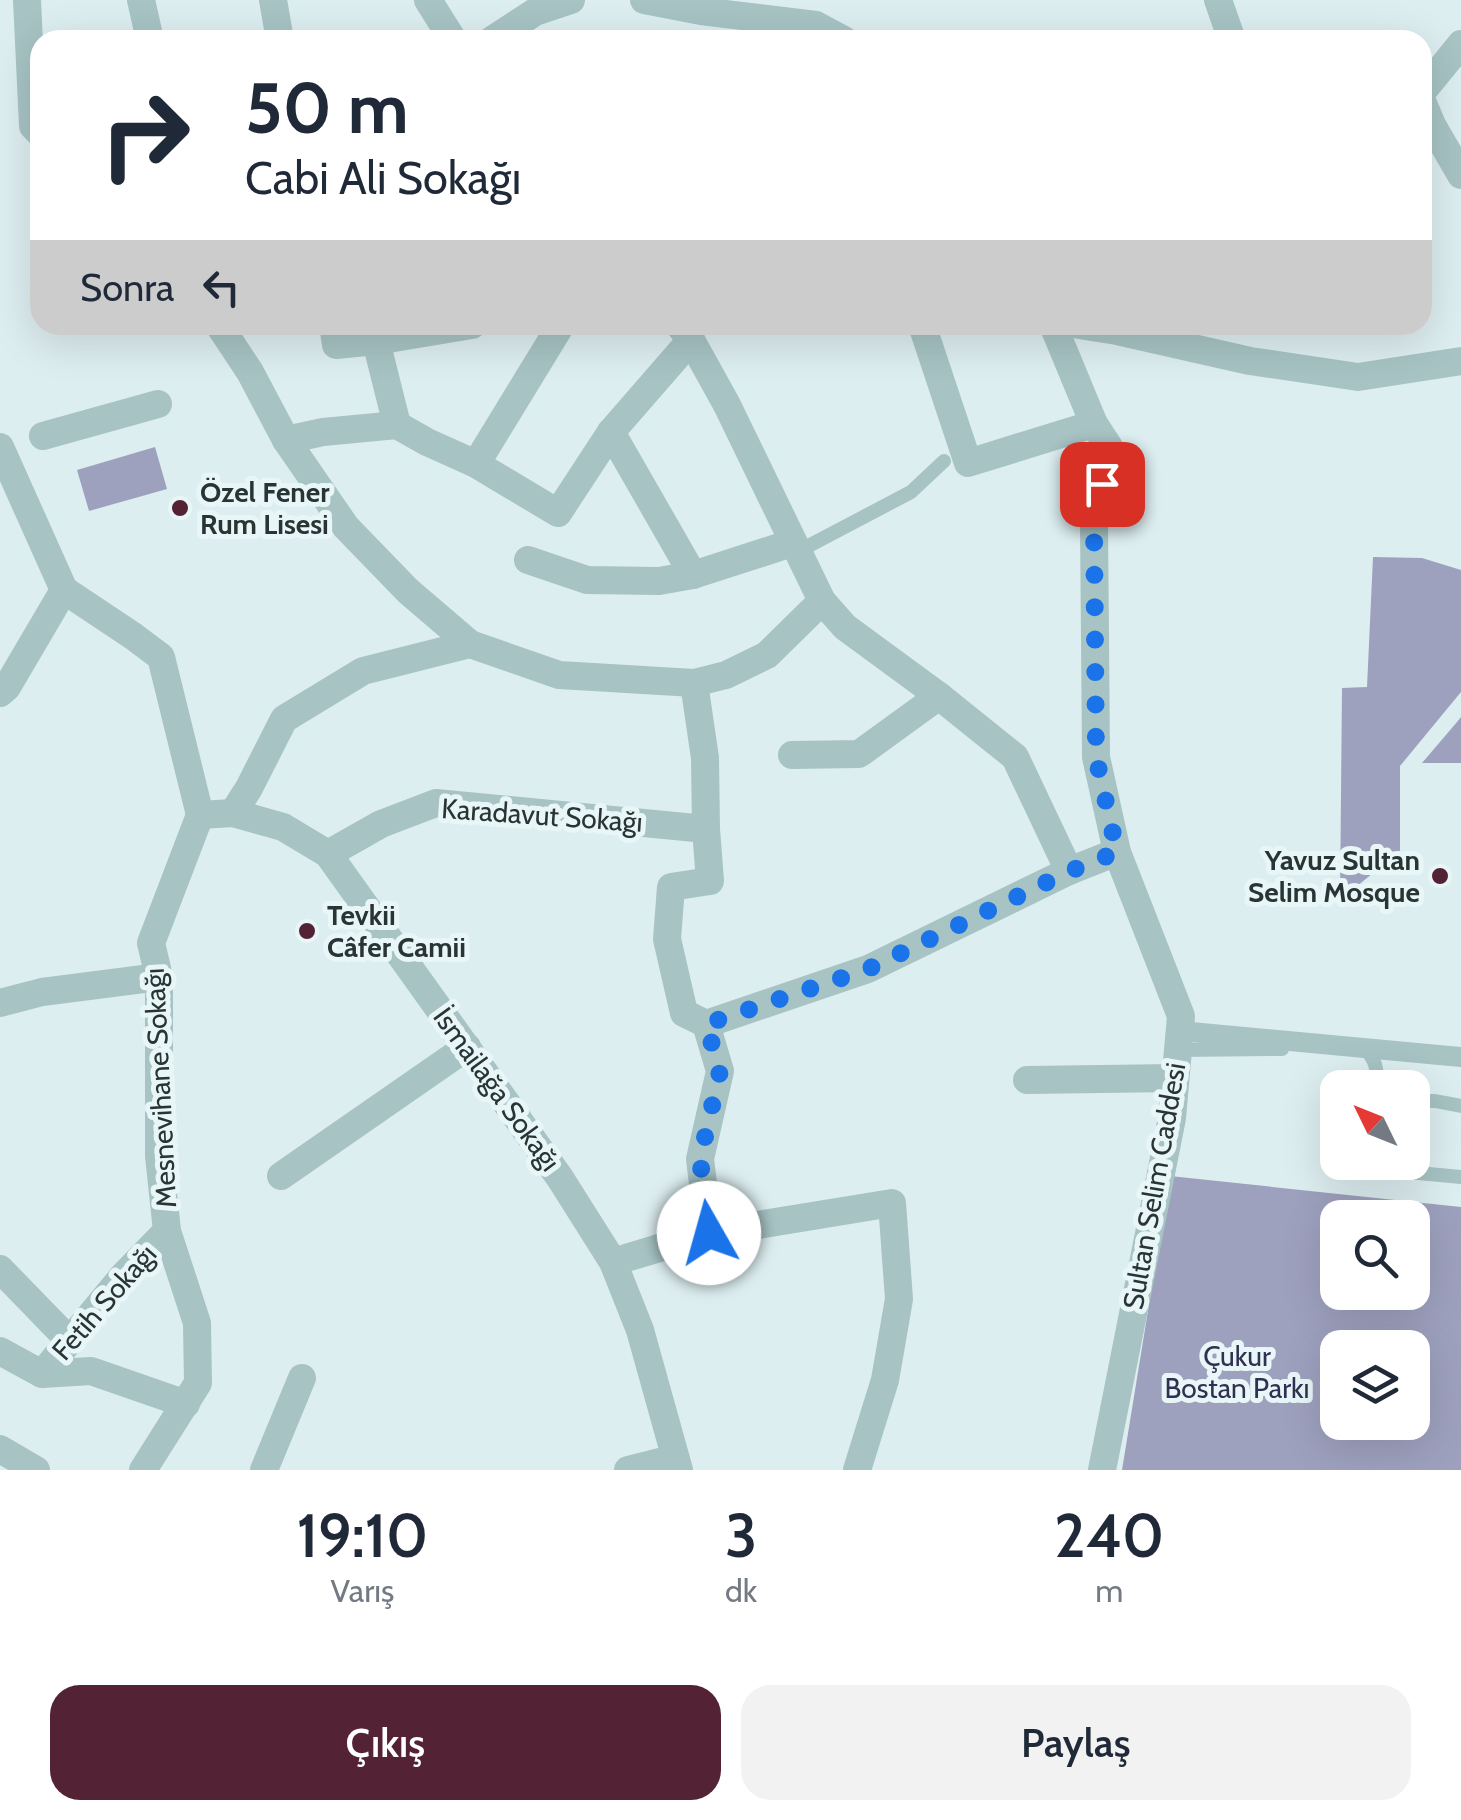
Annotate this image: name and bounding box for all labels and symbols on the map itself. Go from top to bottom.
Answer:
pin [1060,442,1145,527]
place label: Özel Fener Rum Lisesi [200,475,330,541]
marker: Özel Fener Rum Lisesi [169,497,191,519]
street label: Karadavut Sokağı [440,791,644,839]
place label: Yavuz Sultan Selim Mosque [1248,843,1420,909]
marker: Yavuz Sultan Selim Mosque [1429,865,1451,887]
place label: Tevkii Câfer Camii [327,898,466,964]
marker: Tevkii Câfer Camii [296,920,318,942]
street label: Mesnevihane Sokağı [137,967,183,1209]
street label: İsmailağa Sokağı [426,1001,568,1177]
street label: Sultan Selim Caddesi [1116,1060,1192,1312]
north arrow [1320,1070,1430,1180]
position arrow [657,1181,761,1285]
street label: Fetih Sokağı [45,1237,163,1367]
park label: Çukur Bostan Parkı [1165,1339,1309,1405]

